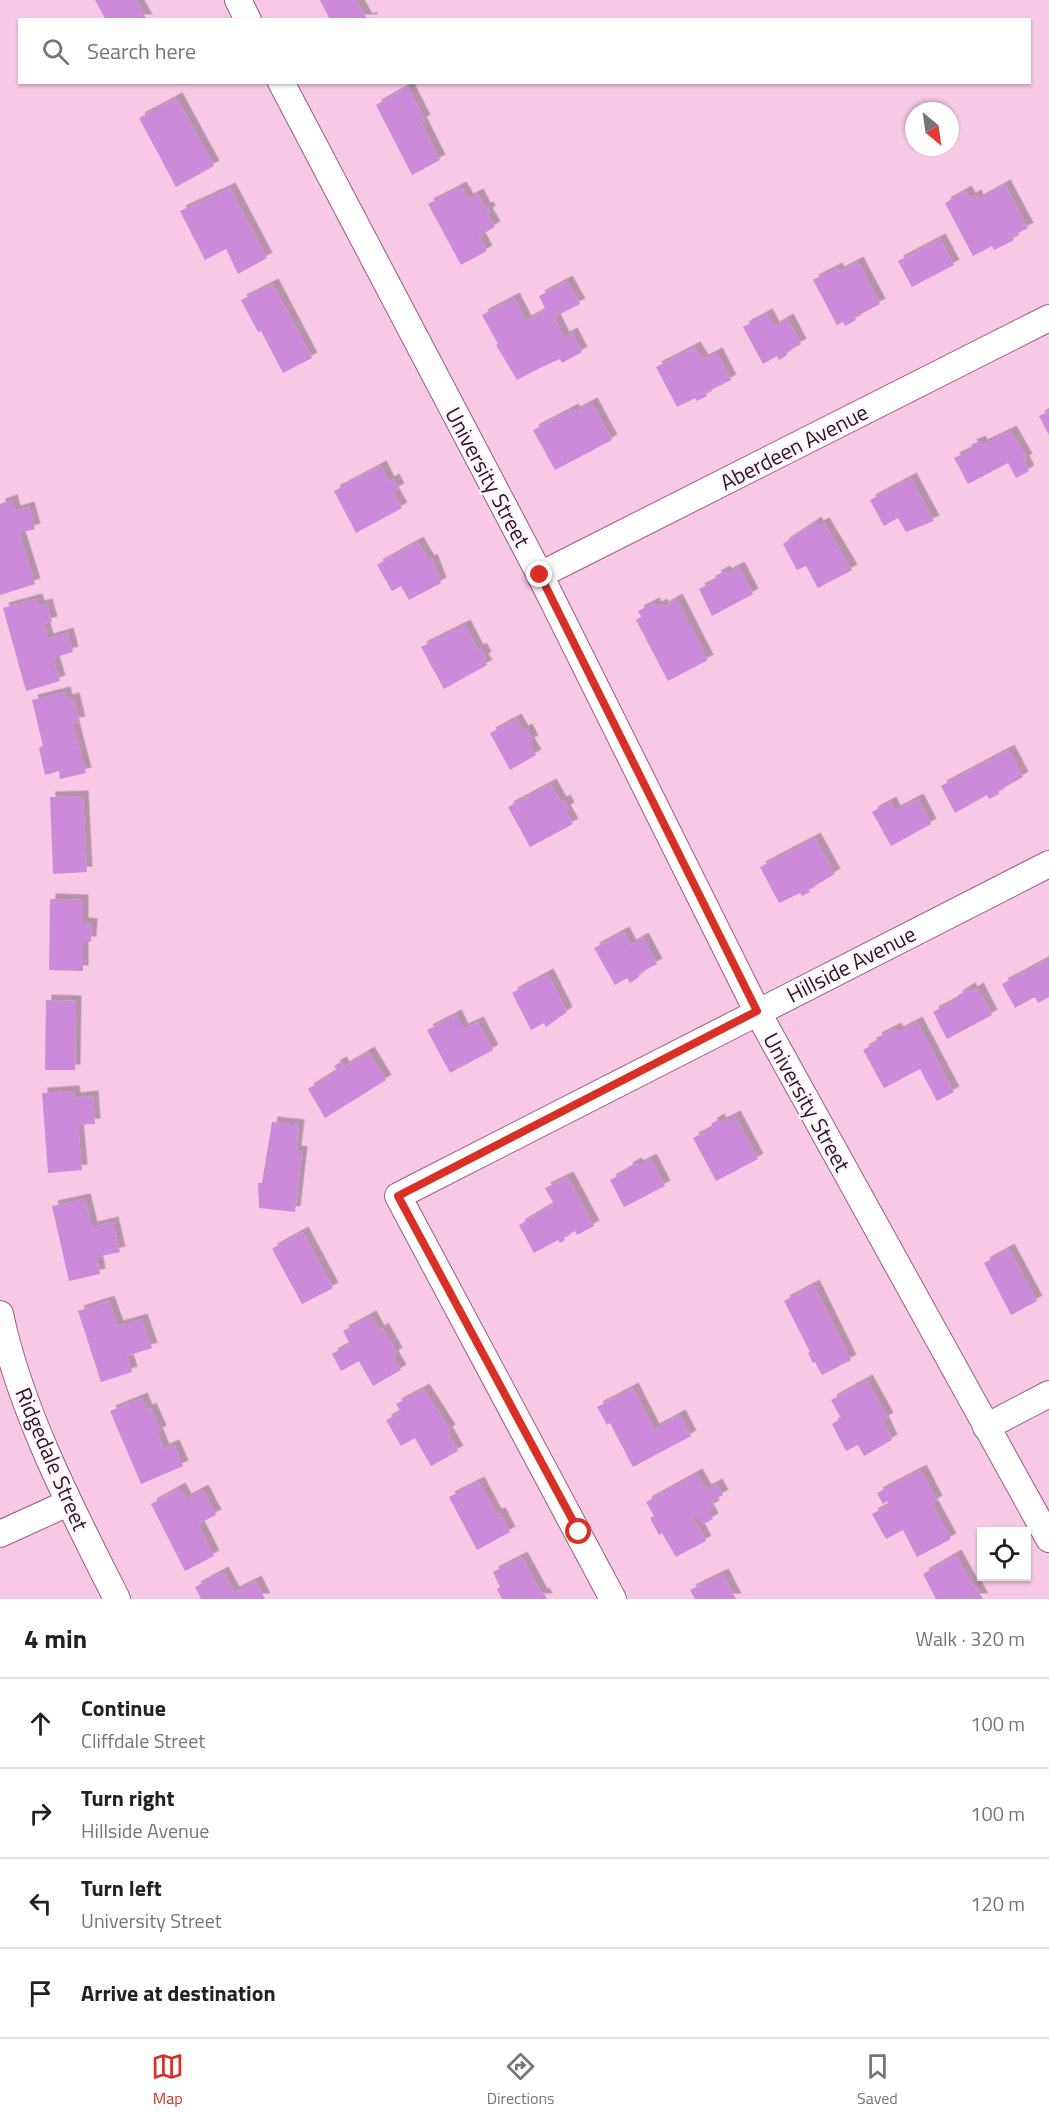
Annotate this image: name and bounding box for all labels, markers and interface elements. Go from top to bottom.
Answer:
search box [18,18,1031,84]
text: Search here [87,34,196,68]
icon: search [39,35,72,68]
north arrow [905,102,959,156]
street label: Aberdeen Avenue [714,395,874,499]
street label: University Street [437,401,539,554]
route end [526,561,552,587]
street label: Hillside Avenue [780,917,922,1011]
street label: University Street [755,1026,860,1178]
street label: Ridgedale Street [6,1382,98,1536]
route start [565,1518,591,1544]
map controls [977,1527,1031,1581]
button: locate [977,1527,1031,1581]
text: 4 min [24,1619,87,1658]
text: Walk · 320 m [916,1623,1025,1654]
text: Continue [81,1691,166,1725]
icon: ahead [24,1707,57,1740]
text: 100 m [970,1708,1025,1739]
text: Cliffdale Street [81,1725,205,1756]
text: Turn right [81,1781,175,1815]
icon: right [24,1797,57,1830]
text: 100 m [970,1798,1025,1829]
text: Hillside Avenue [81,1815,209,1846]
text: Turn left [81,1871,162,1905]
icon: left [24,1887,57,1920]
text: 120 m [970,1888,1025,1919]
text: University Street [81,1905,222,1936]
text: Arrive at destination [81,1976,276,2010]
icon: arrive [24,1977,57,2010]
tab: Map [151,2050,184,2110]
tab: Directions [487,2050,555,2110]
tab: Saved [857,2050,898,2110]

